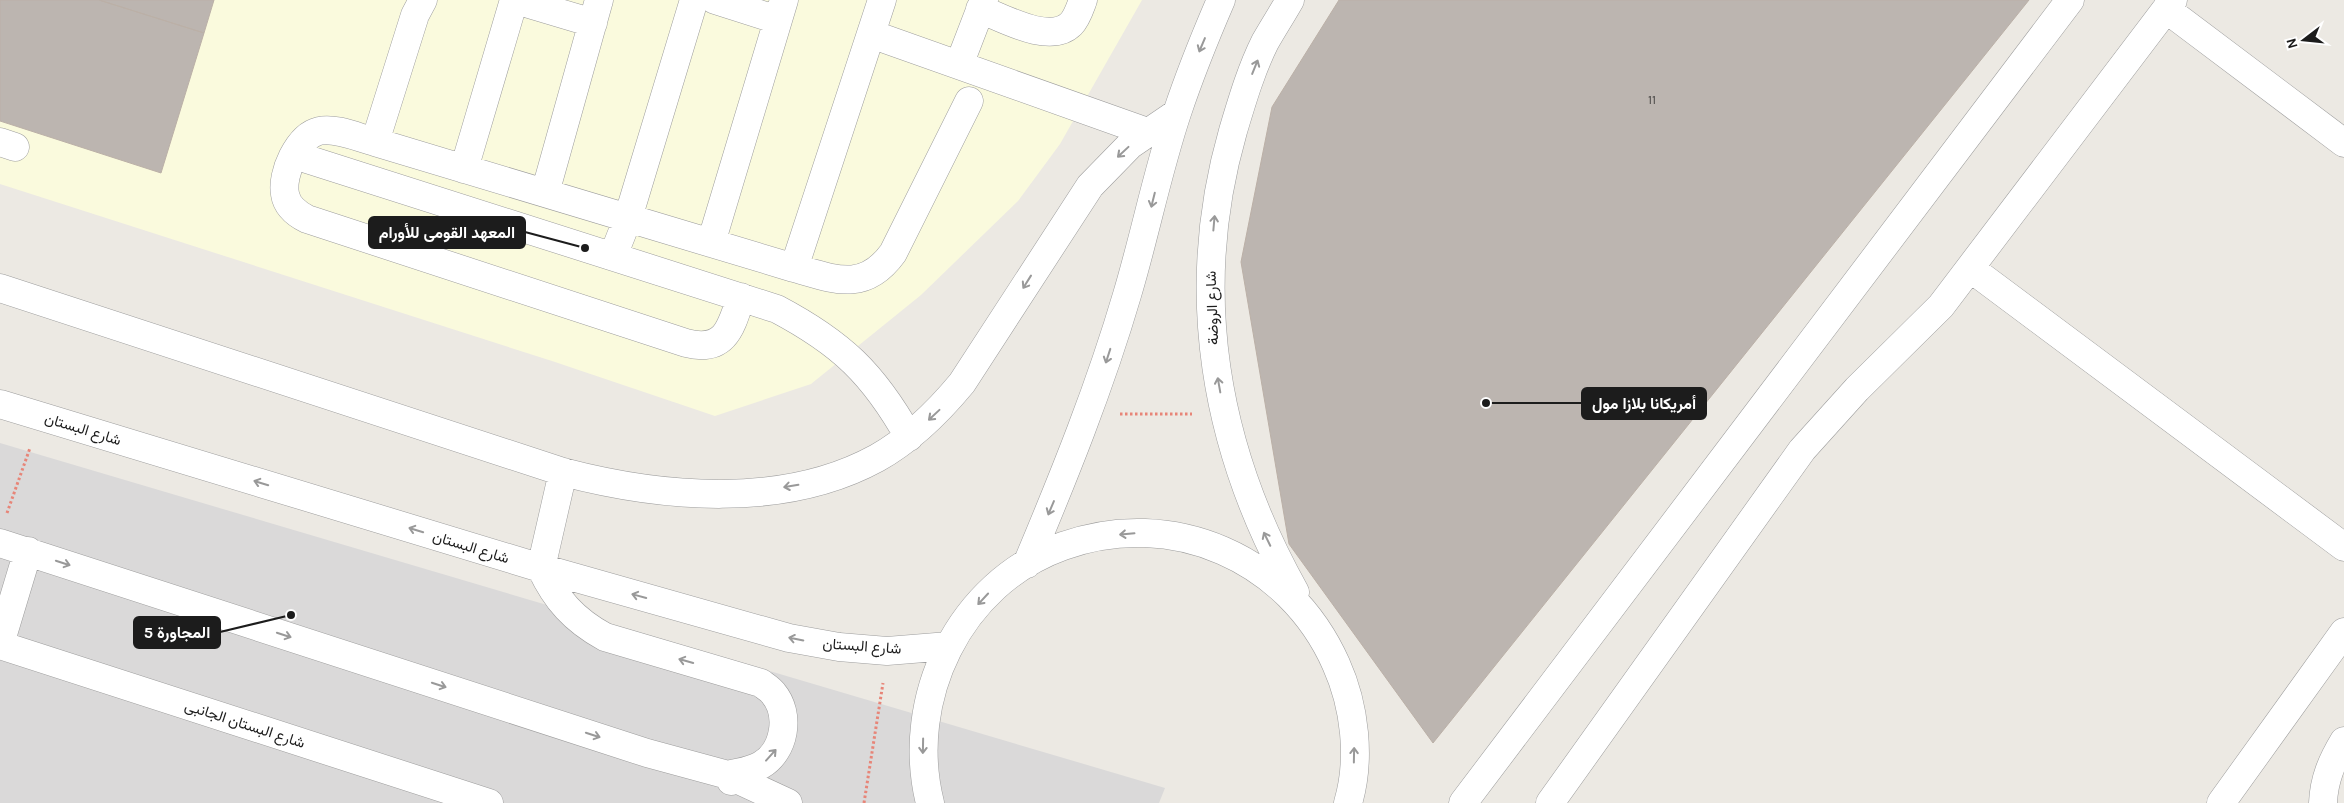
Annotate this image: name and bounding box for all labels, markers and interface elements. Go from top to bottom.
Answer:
north arrow [2279,15,2329,65]
text: N [2282,36,2302,51]
one-way arrow [1196,37,1206,52]
one-way arrow [1252,59,1261,74]
house number: 11 [1648,93,1656,107]
one-way arrow [1116,146,1129,158]
one-way arrow [1148,191,1157,207]
one-way arrow [1209,215,1219,231]
callout: المعهد القومى للأورام [369,217,525,248]
text: المعهد القومى للأورام [379,223,515,243]
street label: شارع الروضة [1202,270,1224,345]
one-way arrow [1022,275,1032,289]
one-way arrow [1102,347,1112,363]
one-way arrow [1213,377,1223,393]
callout: أمريكانا بلازا مول [1582,388,1706,419]
text: أمريكانا بلازا مول [1592,394,1696,414]
street label: شارع البستان [42,409,124,451]
one-way arrow [928,409,940,421]
one-way arrow [253,478,269,488]
one-way arrow [784,481,800,491]
one-way arrow [1045,500,1055,515]
one-way arrow [409,525,425,535]
street label: شارع البستان [430,527,512,569]
one-way arrow [1120,529,1136,538]
one-way arrow [1262,532,1271,547]
one-way arrow [55,558,71,568]
one-way arrow [632,591,648,600]
one-way arrow [977,593,989,606]
callout: المجاورة 5 [134,617,220,648]
text: المجاورة 5 [144,623,210,643]
one-way arrow [276,630,292,640]
one-way arrow [788,634,804,644]
street label: شارع البستان [822,634,902,660]
one-way arrow [678,656,694,666]
one-way arrow [430,681,446,690]
street label: شارع البستان الجانبى [182,696,308,754]
one-way arrow [585,731,601,741]
one-way arrow [919,738,928,754]
one-way arrow [1349,747,1359,764]
one-way arrow [765,749,776,762]

